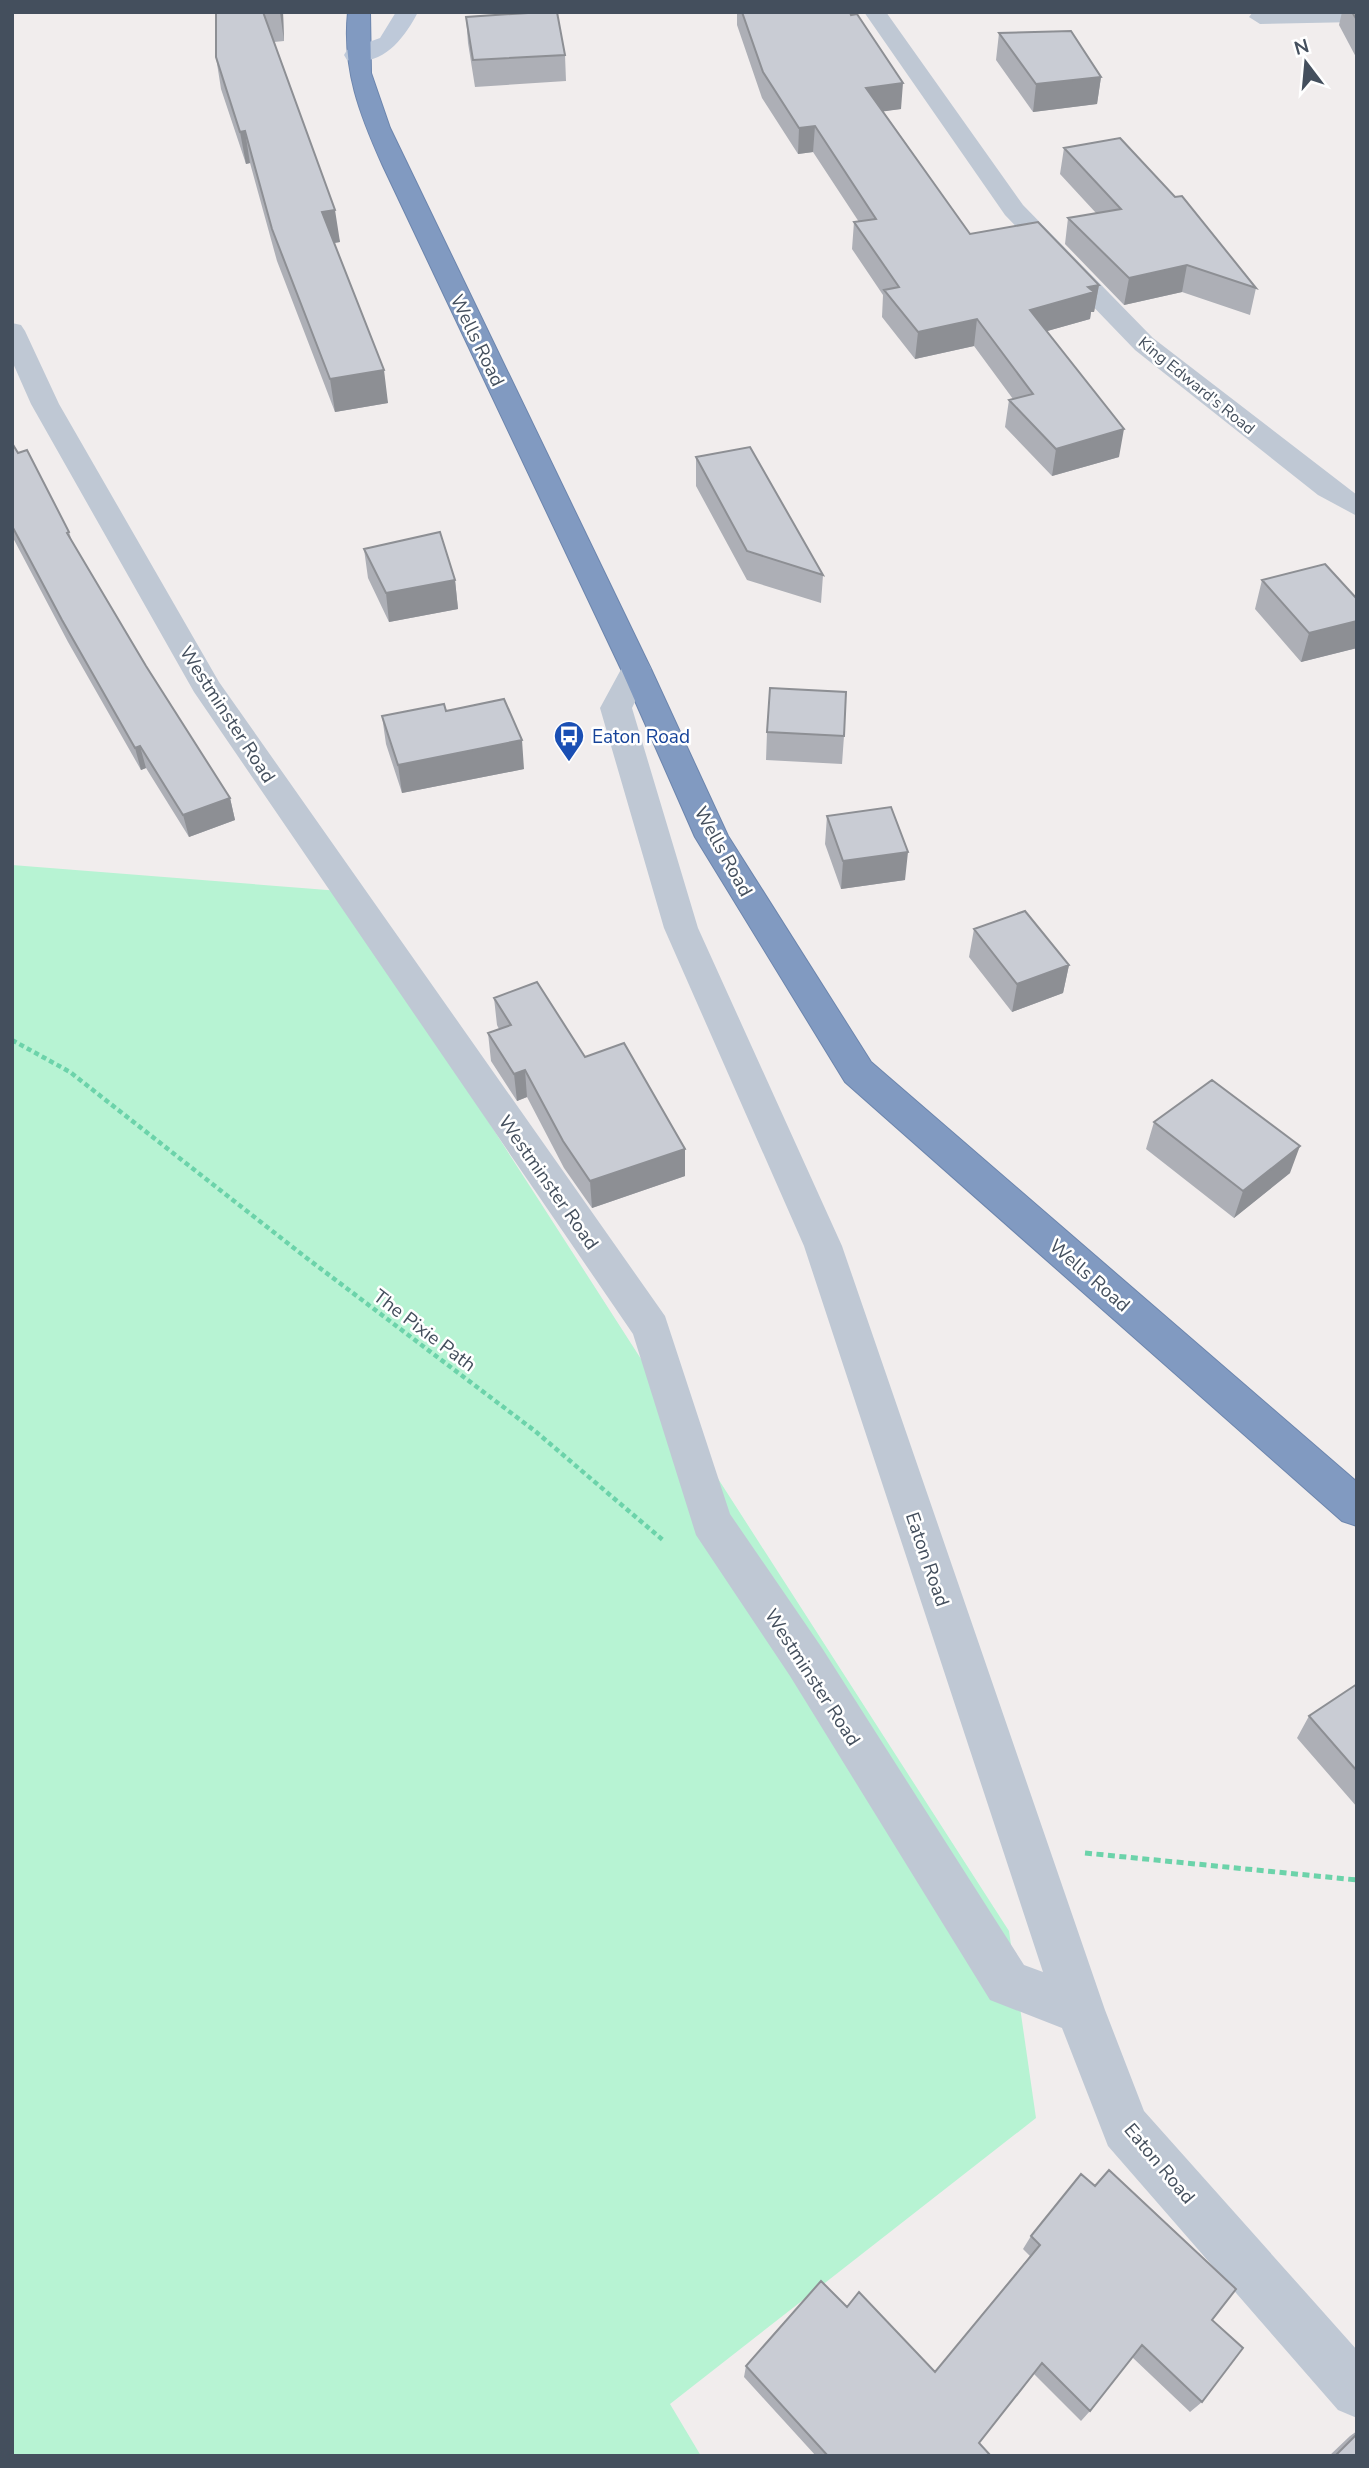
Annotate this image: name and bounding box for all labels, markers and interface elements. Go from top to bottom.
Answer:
north arrow [1271,28,1341,98]
text: N [1291,33,1312,62]
street label: Wells Road [444,290,511,391]
street label: King Edward's Road [1133,332,1259,440]
street label: Westminster Road [173,641,281,788]
bus stop icon: Eaton Road [552,719,586,763]
place label: Eaton Road [592,724,690,750]
street label: Wells Road [688,802,759,901]
street label: Westminster Road [492,1110,604,1255]
street label: Wells Road [1043,1233,1135,1318]
street label: The Pixie Path [368,1284,481,1378]
street label: Eaton Road [899,1509,955,1610]
street label: Westminster Road [758,1604,866,1751]
street label: Eaton Road [1118,2118,1201,2210]

